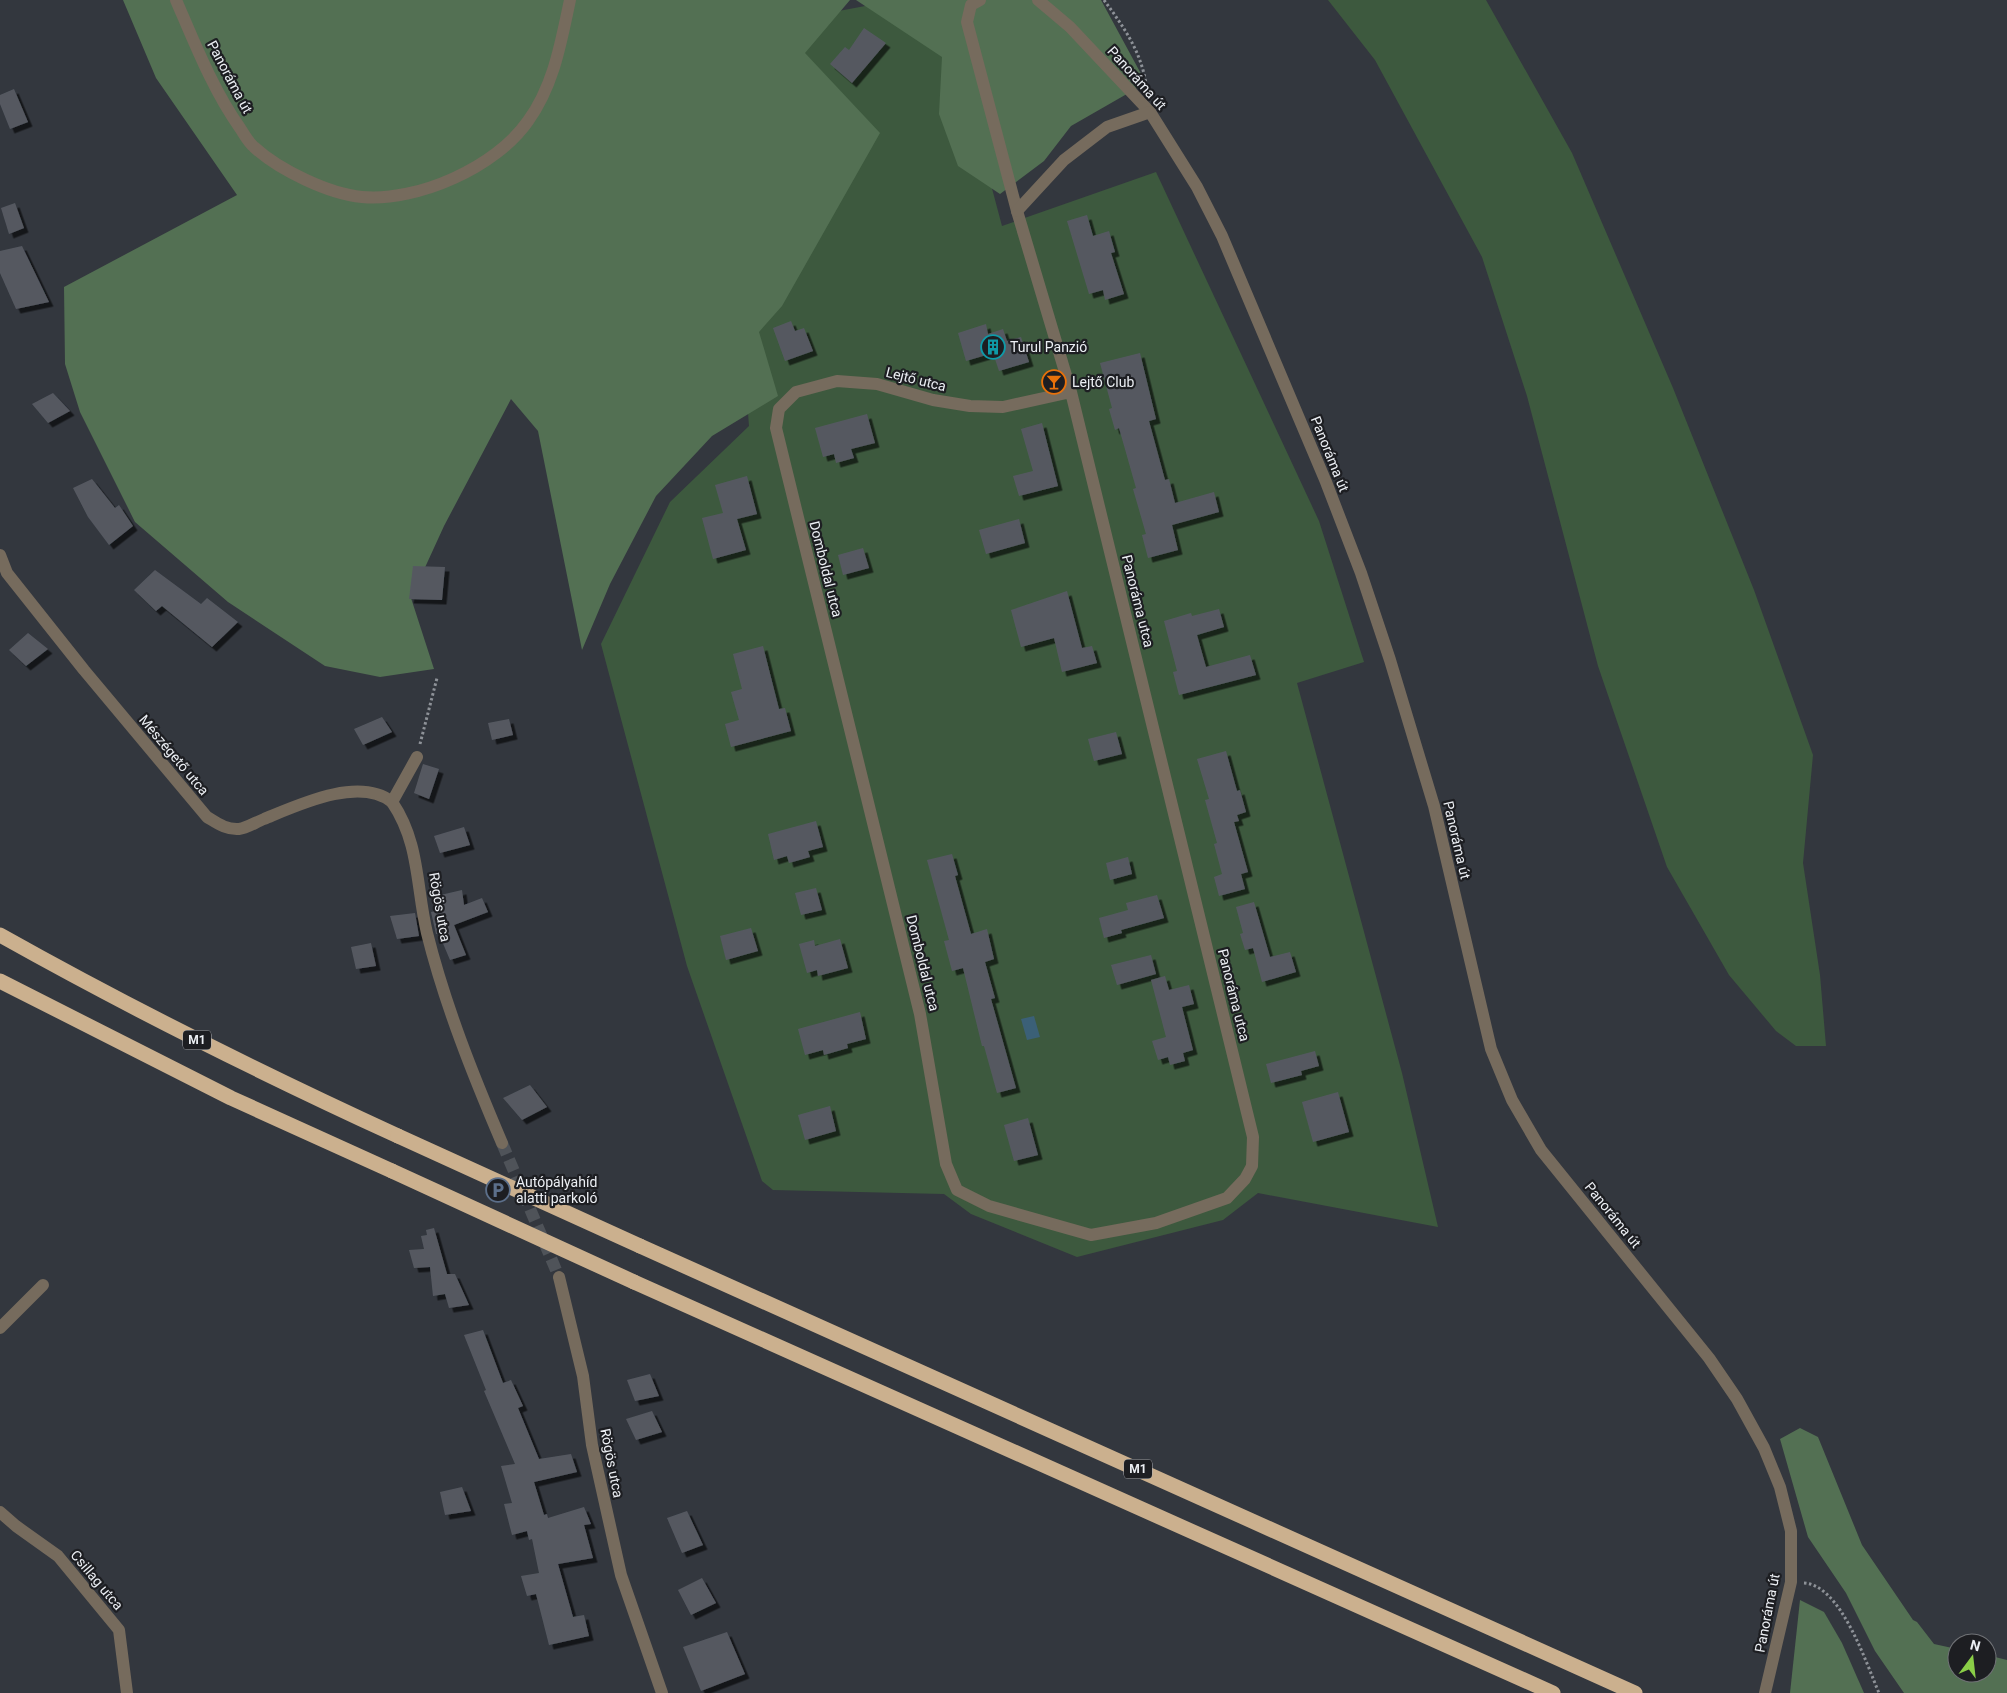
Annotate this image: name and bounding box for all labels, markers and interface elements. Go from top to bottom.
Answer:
street label: Panoráma út [204,38,256,116]
street label: Panoráma út [1104,43,1170,113]
building icon: Turul Panzió [980,334,1006,360]
place label: Turul Panzió [1010,339,1087,355]
street label: Lejtő utca [884,364,948,394]
bar icon: Lejtő Club [1041,369,1067,395]
place label: Lejtő Club [1072,374,1134,390]
street label: Panoráma út [1308,414,1353,494]
street label: Domboldal utca [806,519,846,619]
street label: Panoráma utca [1119,553,1157,649]
street label: Mészégető utca [136,712,212,798]
street label: Panoráma út [1440,799,1474,881]
street label: Rögös utca [426,871,454,943]
street label: Domboldal utca [903,913,943,1013]
street label: Panoráma utca [1215,947,1253,1043]
road number: M1 [183,1030,211,1050]
place label: Autópályahíd alatti parkoló [516,1174,597,1206]
parking icon: Autópályahíd alatti parkoló [485,1177,511,1203]
street label: Panoráma út [1582,1179,1645,1251]
street label: Rögös utca [597,1427,627,1499]
road number: M1 [1124,1460,1152,1478]
street label: Csillag utca [67,1547,127,1613]
street label: Panoráma út [1752,1572,1783,1654]
north arrow [1947,1633,1997,1683]
text: N [1969,1636,1982,1654]

